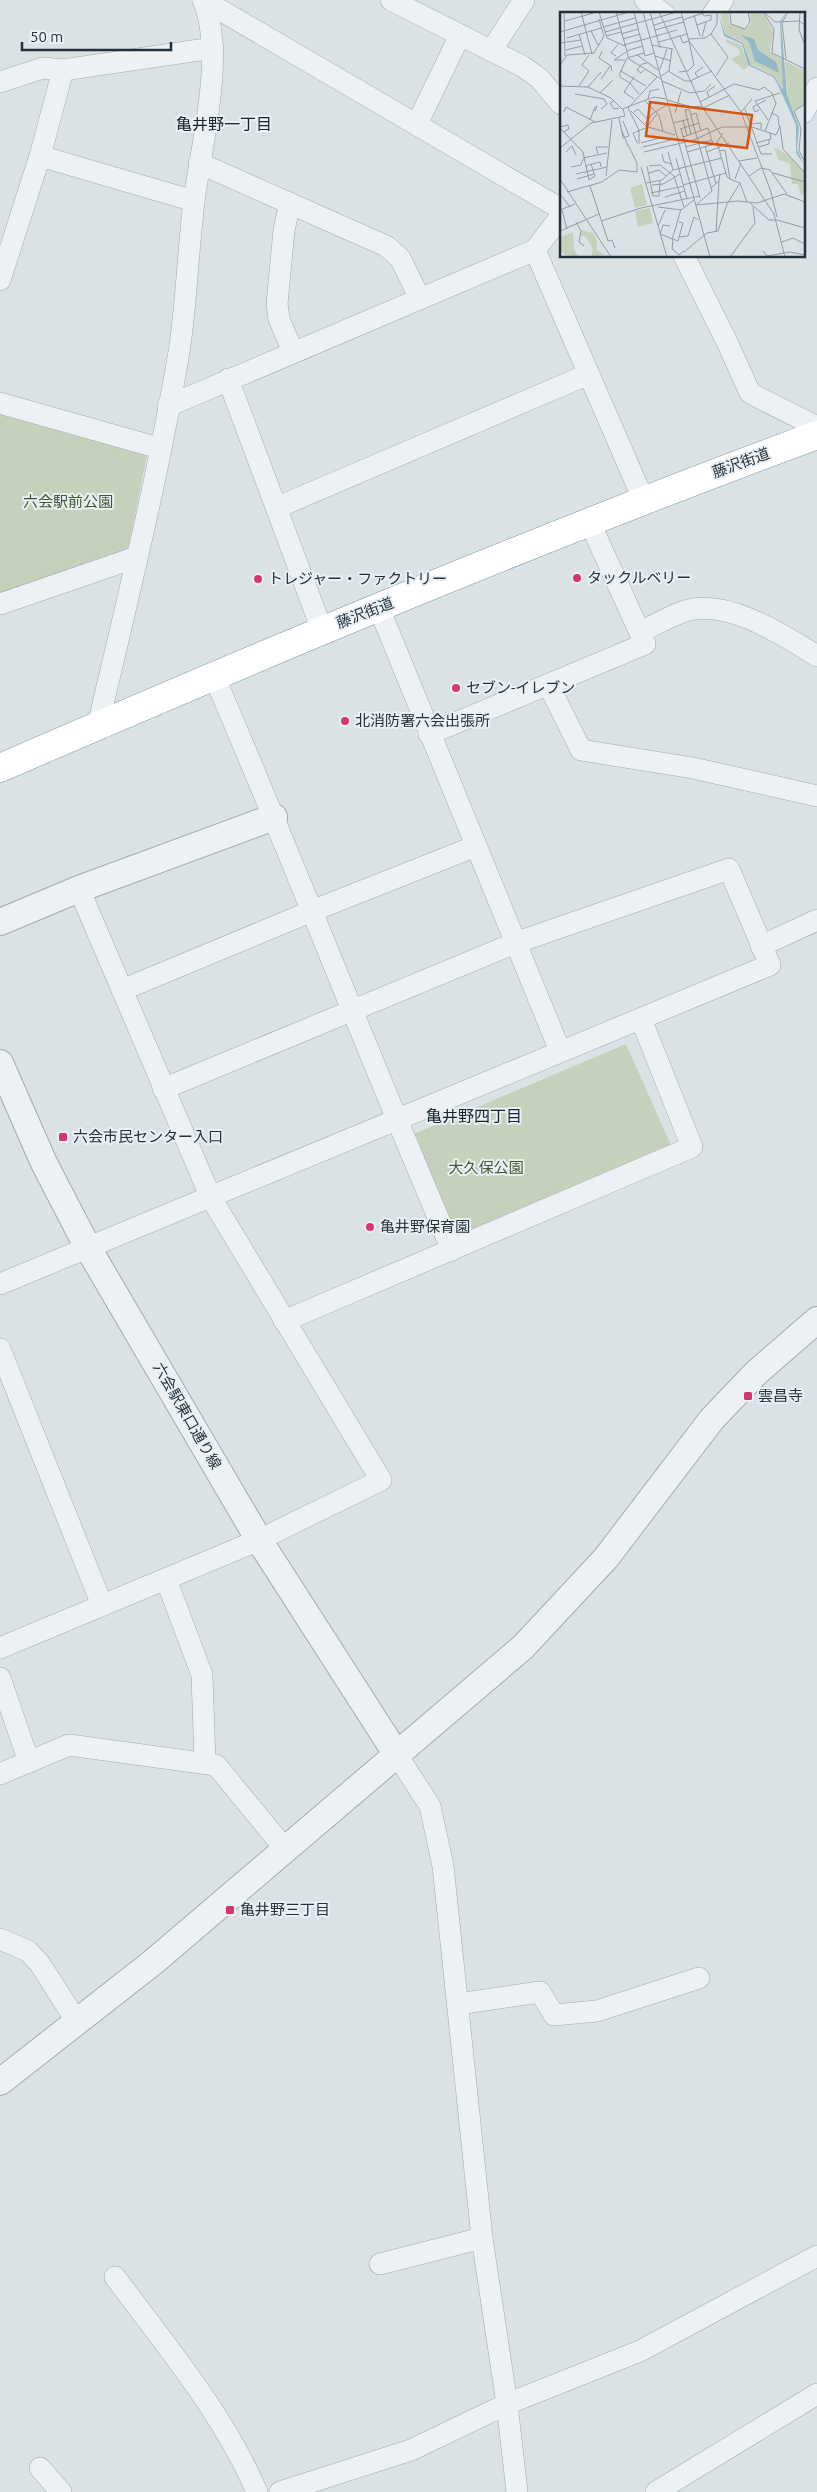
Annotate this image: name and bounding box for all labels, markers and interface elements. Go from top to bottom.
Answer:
inset map [560,12,804,258]
scale bar [22,20,171,52]
text: 50 m [30,28,63,45]
district label: 亀井野一丁目 [176,115,272,133]
street label: 藤沢街道 [710,444,772,481]
park label: 六会駅前公園 [23,493,113,510]
place label: タックルベリー [587,569,692,586]
place label: トレジャー・ファクトリー [268,570,447,587]
marker: タックルベリー [571,572,583,584]
marker: トレジャー・ファクトリー [252,573,264,585]
street label: 藤沢街道 [334,594,396,631]
place label: セブン-イレブン [466,679,575,696]
marker: セブン-イレブン [450,682,462,694]
place label: 北消防署六会出張所 [355,712,490,729]
marker: 北消防署六会出張所 [339,715,351,727]
district label: 亀井野四丁目 [426,1107,522,1125]
place label: 六会市民センター入口 [73,1128,223,1145]
marker: 六会市民センター入口 [57,1131,69,1143]
park label: 大久保公園 [448,1159,524,1176]
place label: 亀井野保育園 [380,1218,470,1235]
marker: 亀井野保育園 [364,1221,376,1233]
street label: 六会駅東口通り線 [150,1360,225,1472]
place label: 雲昌寺 [758,1387,803,1404]
marker: 雲昌寺 [742,1390,754,1402]
place label: 亀井野三丁目 [240,1901,330,1918]
marker: 亀井野三丁目 [224,1904,236,1916]

